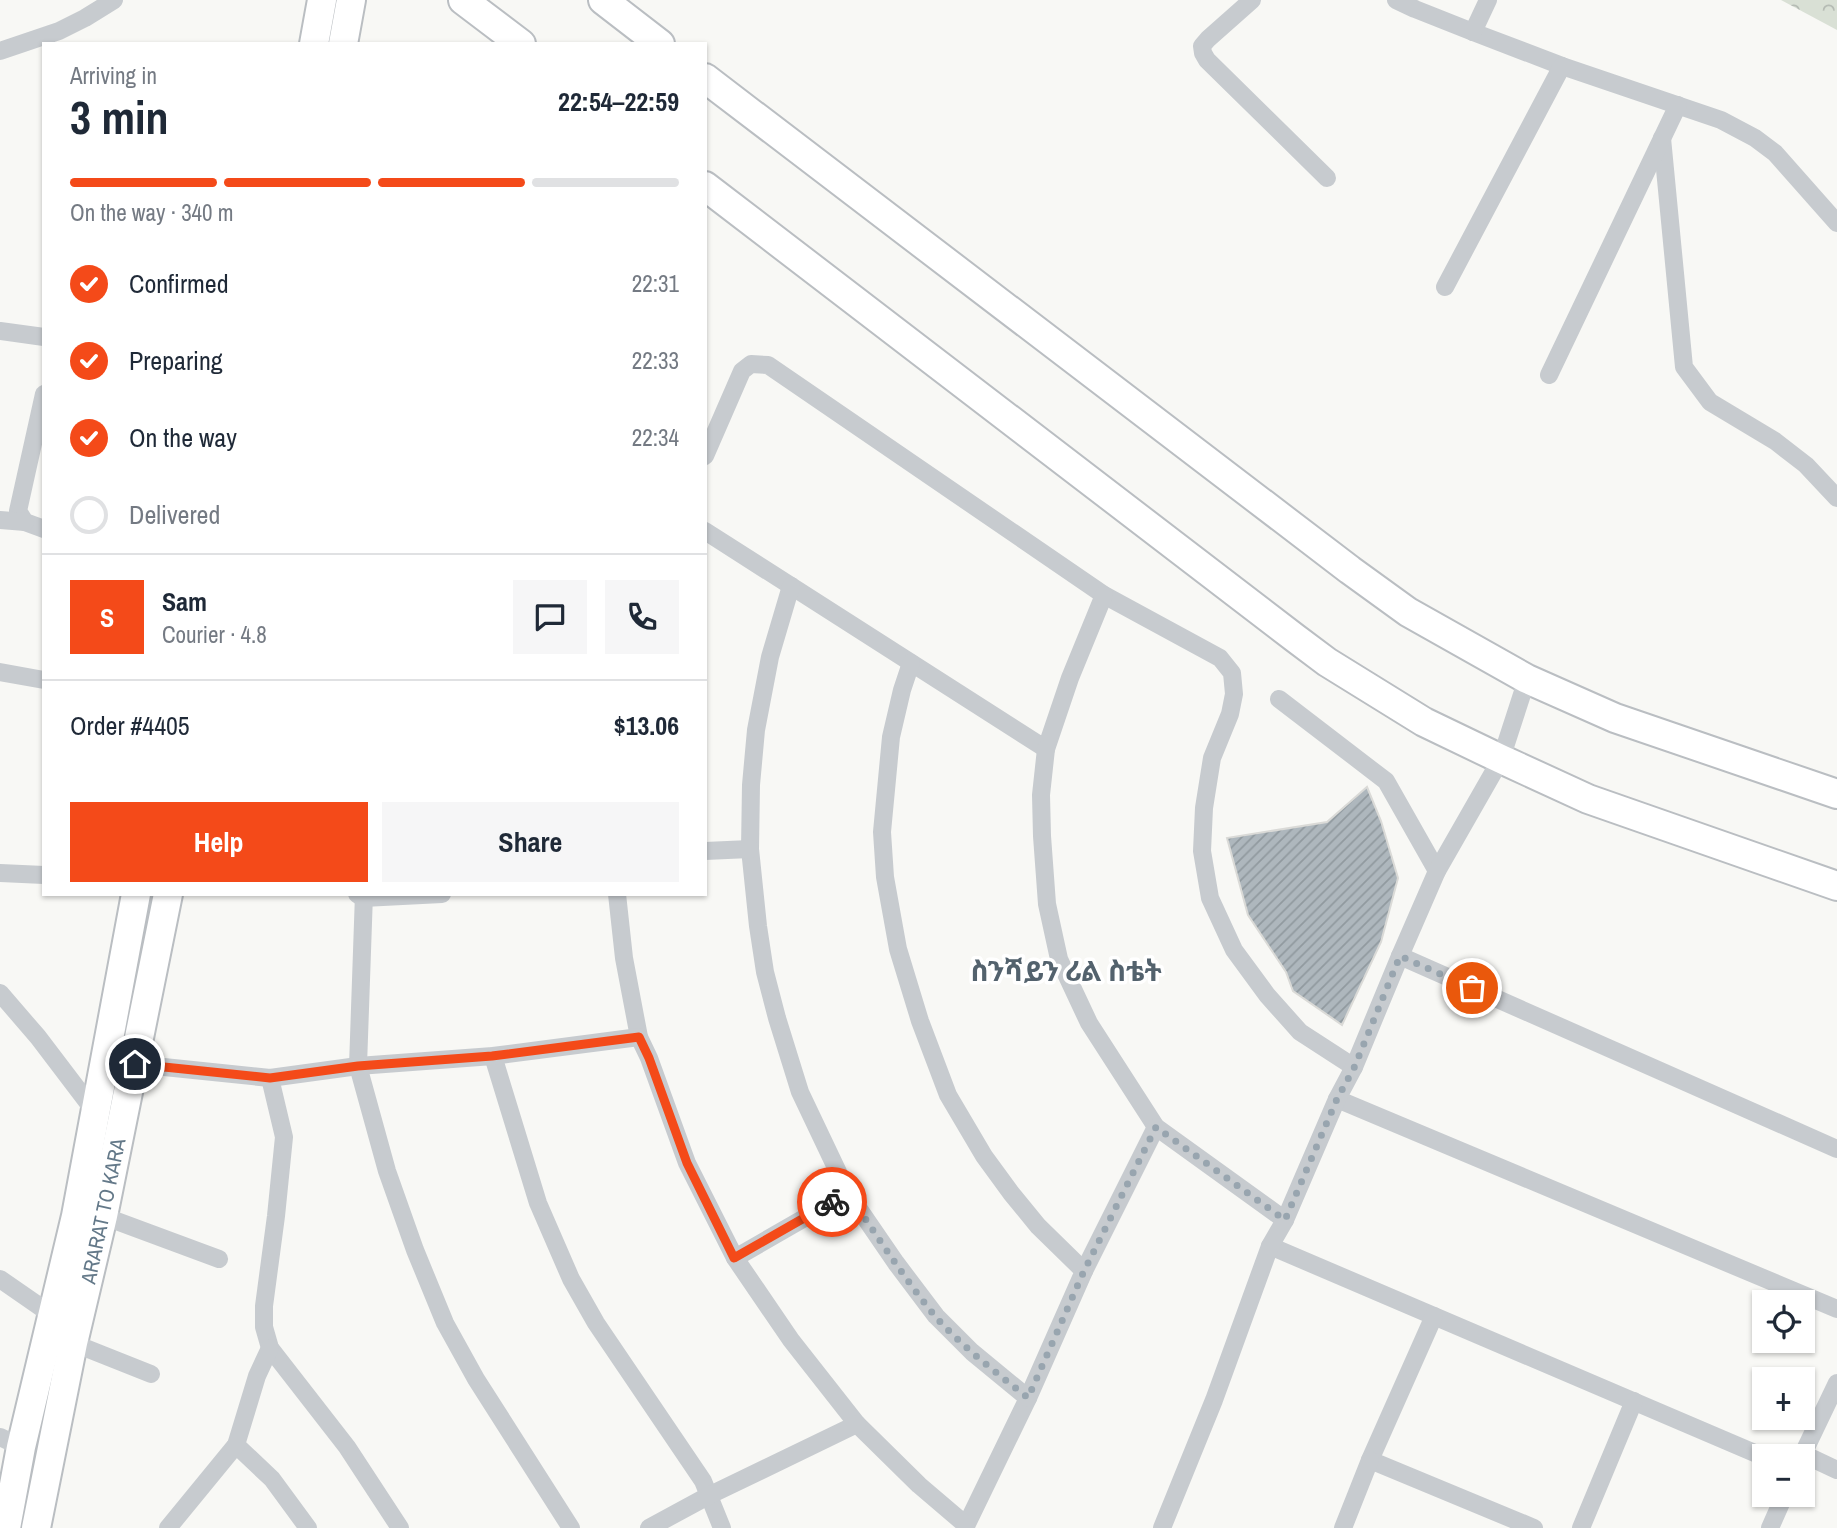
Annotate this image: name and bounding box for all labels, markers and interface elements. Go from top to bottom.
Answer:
text: Arriving in [70,60,157,91]
text: 22:54–22:59 [558,84,679,119]
text: 3 min [70,86,169,148]
text: On the way · 340 m [70,197,234,228]
icon: check [70,265,108,303]
text: Confirmed [129,266,229,301]
text: 22:31 [632,268,679,299]
icon: check [70,342,108,380]
text: Preparing [129,343,223,378]
text: 22:33 [632,345,679,376]
icon: check [70,419,108,457]
text: On the way [129,420,237,455]
text: 22:34 [632,422,679,453]
text: Delivered [129,497,220,532]
button: chat [513,580,587,654]
button: phone [605,580,679,654]
text: Sam [162,584,207,619]
text: S [100,600,114,635]
text: Courier · 4.8 [162,619,267,650]
text: Order #4405 [70,708,190,743]
text: $13.06 [614,708,679,743]
button: Help [70,802,368,882]
button: Share [382,802,679,882]
district label: ስንሻይን ሪል ስቴት [970,952,1162,990]
pin [1442,958,1502,1018]
icon: bag [1453,969,1491,1007]
pin [105,1034,165,1094]
icon: home [116,1045,154,1083]
street label: ARARAT TO KARA [73,1135,133,1287]
courier [797,1167,867,1237]
icon: bike [813,1183,851,1221]
map controls [1752,1290,1815,1507]
button: locate [1752,1290,1815,1353]
button: + [1752,1367,1815,1430]
button: − [1752,1444,1815,1507]

